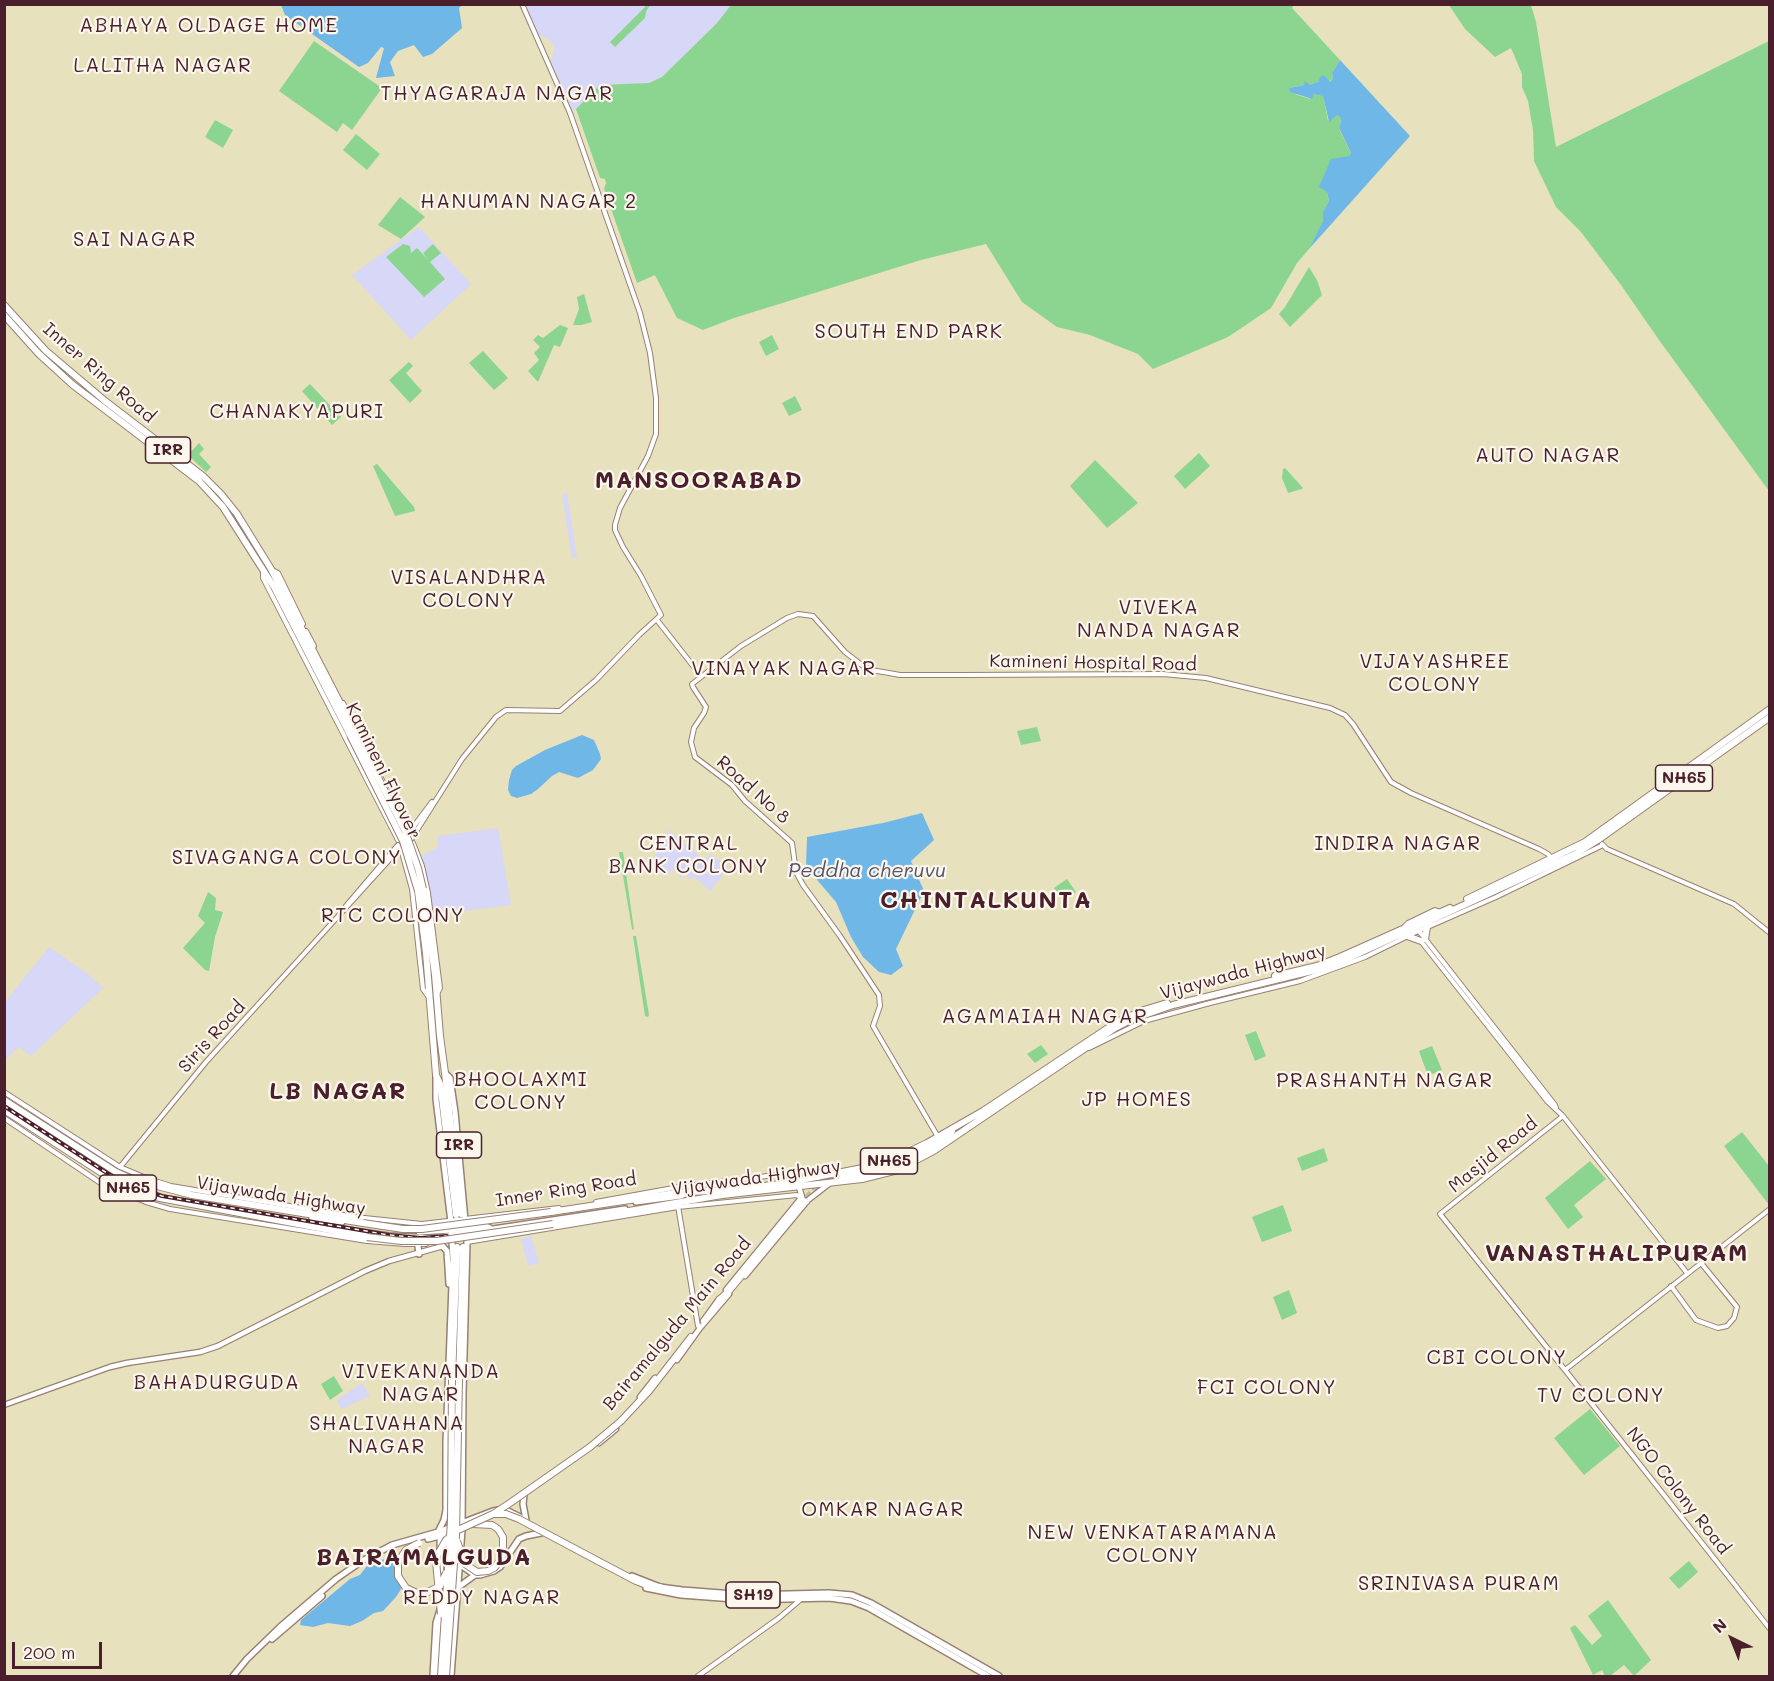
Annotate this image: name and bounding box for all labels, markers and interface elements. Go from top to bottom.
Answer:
district label: ABHAYA OLDAGE HOME [80,14,338,38]
district label: LALITHA NAGAR [74,54,252,78]
district label: THYAGARAJA NAGAR [381,82,613,106]
district label: HANUMAN NAGAR 2 [420,190,638,214]
district label: SAI NAGAR [73,228,197,252]
street label: Inner Ring Road [38,318,160,428]
district label: SOUTH END PARK [814,320,1004,344]
district label: CHANAKYAPURI [209,400,385,424]
road number: IRR [146,437,190,463]
district label: AUTO NAGAR [1475,444,1621,468]
district label: MANSOORABAD [595,467,803,495]
district label: VISALANDHRA COLONY [391,566,547,613]
district label: VIVEKA NANDA NAGAR [1077,596,1241,643]
street label: Kamineni Hospital Road [989,650,1197,676]
district label: VIJAYASHREE COLONY [1359,650,1511,697]
district label: VINAYAK NAGAR [691,657,877,681]
street label: Kamineni Flyover [341,699,425,843]
street label: Road No 8 [712,751,794,829]
road number: NH65 [1656,765,1712,791]
district label: CENTRAL BANK COLONY [609,832,769,879]
district label: INDIRA NAGAR [1314,832,1482,856]
district label: SIVAGANGA COLONY [172,846,402,870]
water label: Peddha cheruvu [788,859,946,883]
district label: CHINTALKUNTA [880,887,1092,915]
district label: RTC COLONY [321,904,465,928]
street label: Vijaywada Highway [1158,939,1328,1005]
street label: Siris Road [174,997,250,1077]
district label: AGAMAIAH NAGAR [942,1005,1148,1029]
district label: BHOOLAXMI COLONY [454,1068,588,1115]
district label: PRASHANTH NAGAR [1276,1069,1494,1093]
district label: LB NAGAR [269,1078,407,1106]
district label: JP HOMES [1082,1088,1192,1112]
street label: Masjid Road [1444,1113,1542,1197]
road number: IRR [436,1132,482,1158]
road number: NH65 [860,1148,918,1174]
street label: Vijaywada Highway [670,1155,842,1201]
street label: Inner Ring Road [494,1168,638,1212]
street label: Vijaywada Highway [195,1172,367,1220]
road number: NH65 [100,1175,156,1201]
street label: Bairamalguda Main Road [598,1233,756,1415]
district label: VANASTHALIPURAM [1485,1240,1749,1268]
district label: CBI COLONY [1426,1346,1568,1370]
district label: VIVEKANANDA NAGAR [341,1360,501,1407]
district label: BAHADURGUDA [134,1371,300,1395]
district label: FCI COLONY [1197,1376,1337,1400]
district label: TV COLONY [1537,1384,1665,1408]
district label: SHALIVAHANA NAGAR [309,1412,465,1459]
street label: NGO Colony Road [1622,1423,1734,1559]
district label: OMKAR NAGAR [801,1498,965,1522]
district label: NEW VENKATARAMANA COLONY [1028,1521,1278,1568]
district label: BAIRAMALGUDA [316,1544,532,1572]
district label: SRINIVASA PURAM [1358,1572,1560,1596]
road number: SH19 [726,1582,780,1608]
district label: REDDY NAGAR [403,1586,561,1610]
north arrow [1702,1609,1762,1669]
text: N [1708,1614,1731,1637]
scale bar [15,1630,105,1668]
text: 200 m [23,1640,75,1664]

